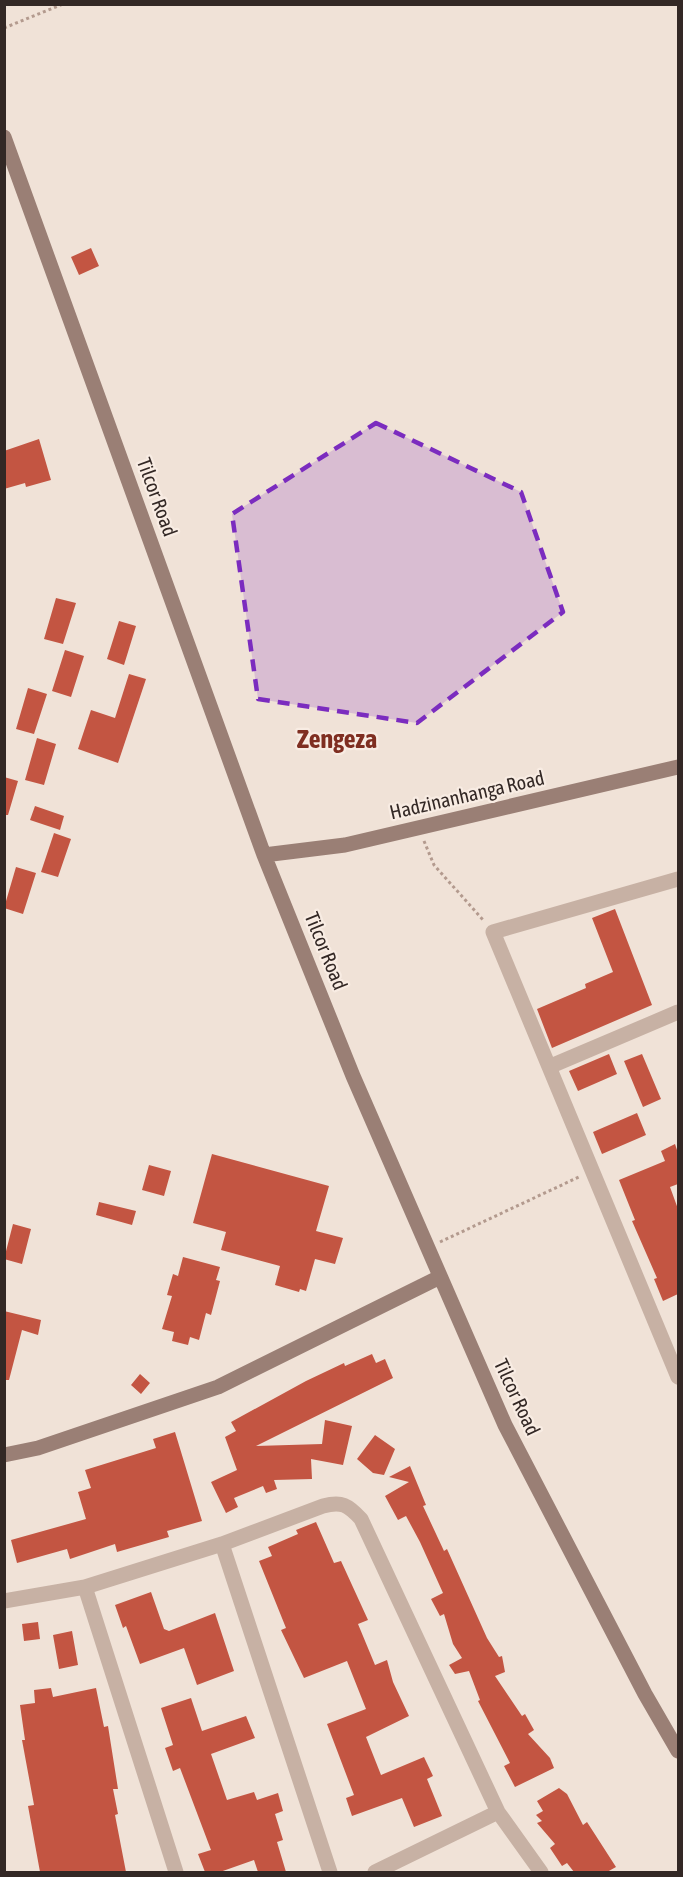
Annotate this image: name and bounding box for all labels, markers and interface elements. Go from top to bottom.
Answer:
street label: Tilcor Road [133,455,182,539]
district label: Zengeza [297,724,377,754]
street label: Hadzinanhanga Road [387,766,546,823]
street label: Tilcor Road [300,909,352,993]
street label: Tilcor Road [490,1355,545,1439]

